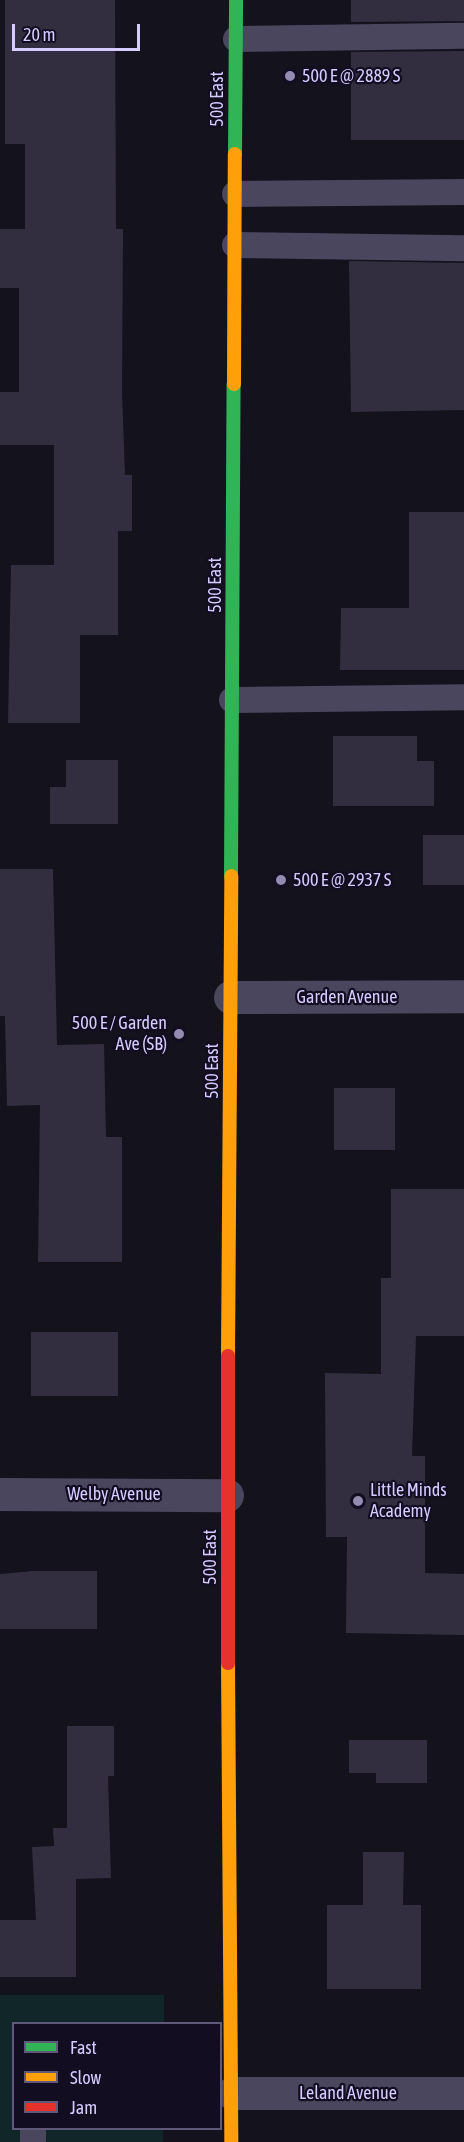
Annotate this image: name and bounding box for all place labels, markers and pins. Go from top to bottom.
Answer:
place label: 500 E @ 2889 S [302,65,400,87]
marker: 500 E @ 2889 S [283,69,297,83]
place label: 500 E @ 2937 S [293,869,391,891]
marker: 500 E @ 2937 S [274,873,288,887]
place label: 500 E / Garden Ave (SB) [72,1013,167,1056]
marker: 500 E / Garden Ave (SB) [172,1027,186,1041]
place label: Little Minds Academy [370,1480,447,1522]
marker: Little Minds Academy [351,1494,365,1508]

